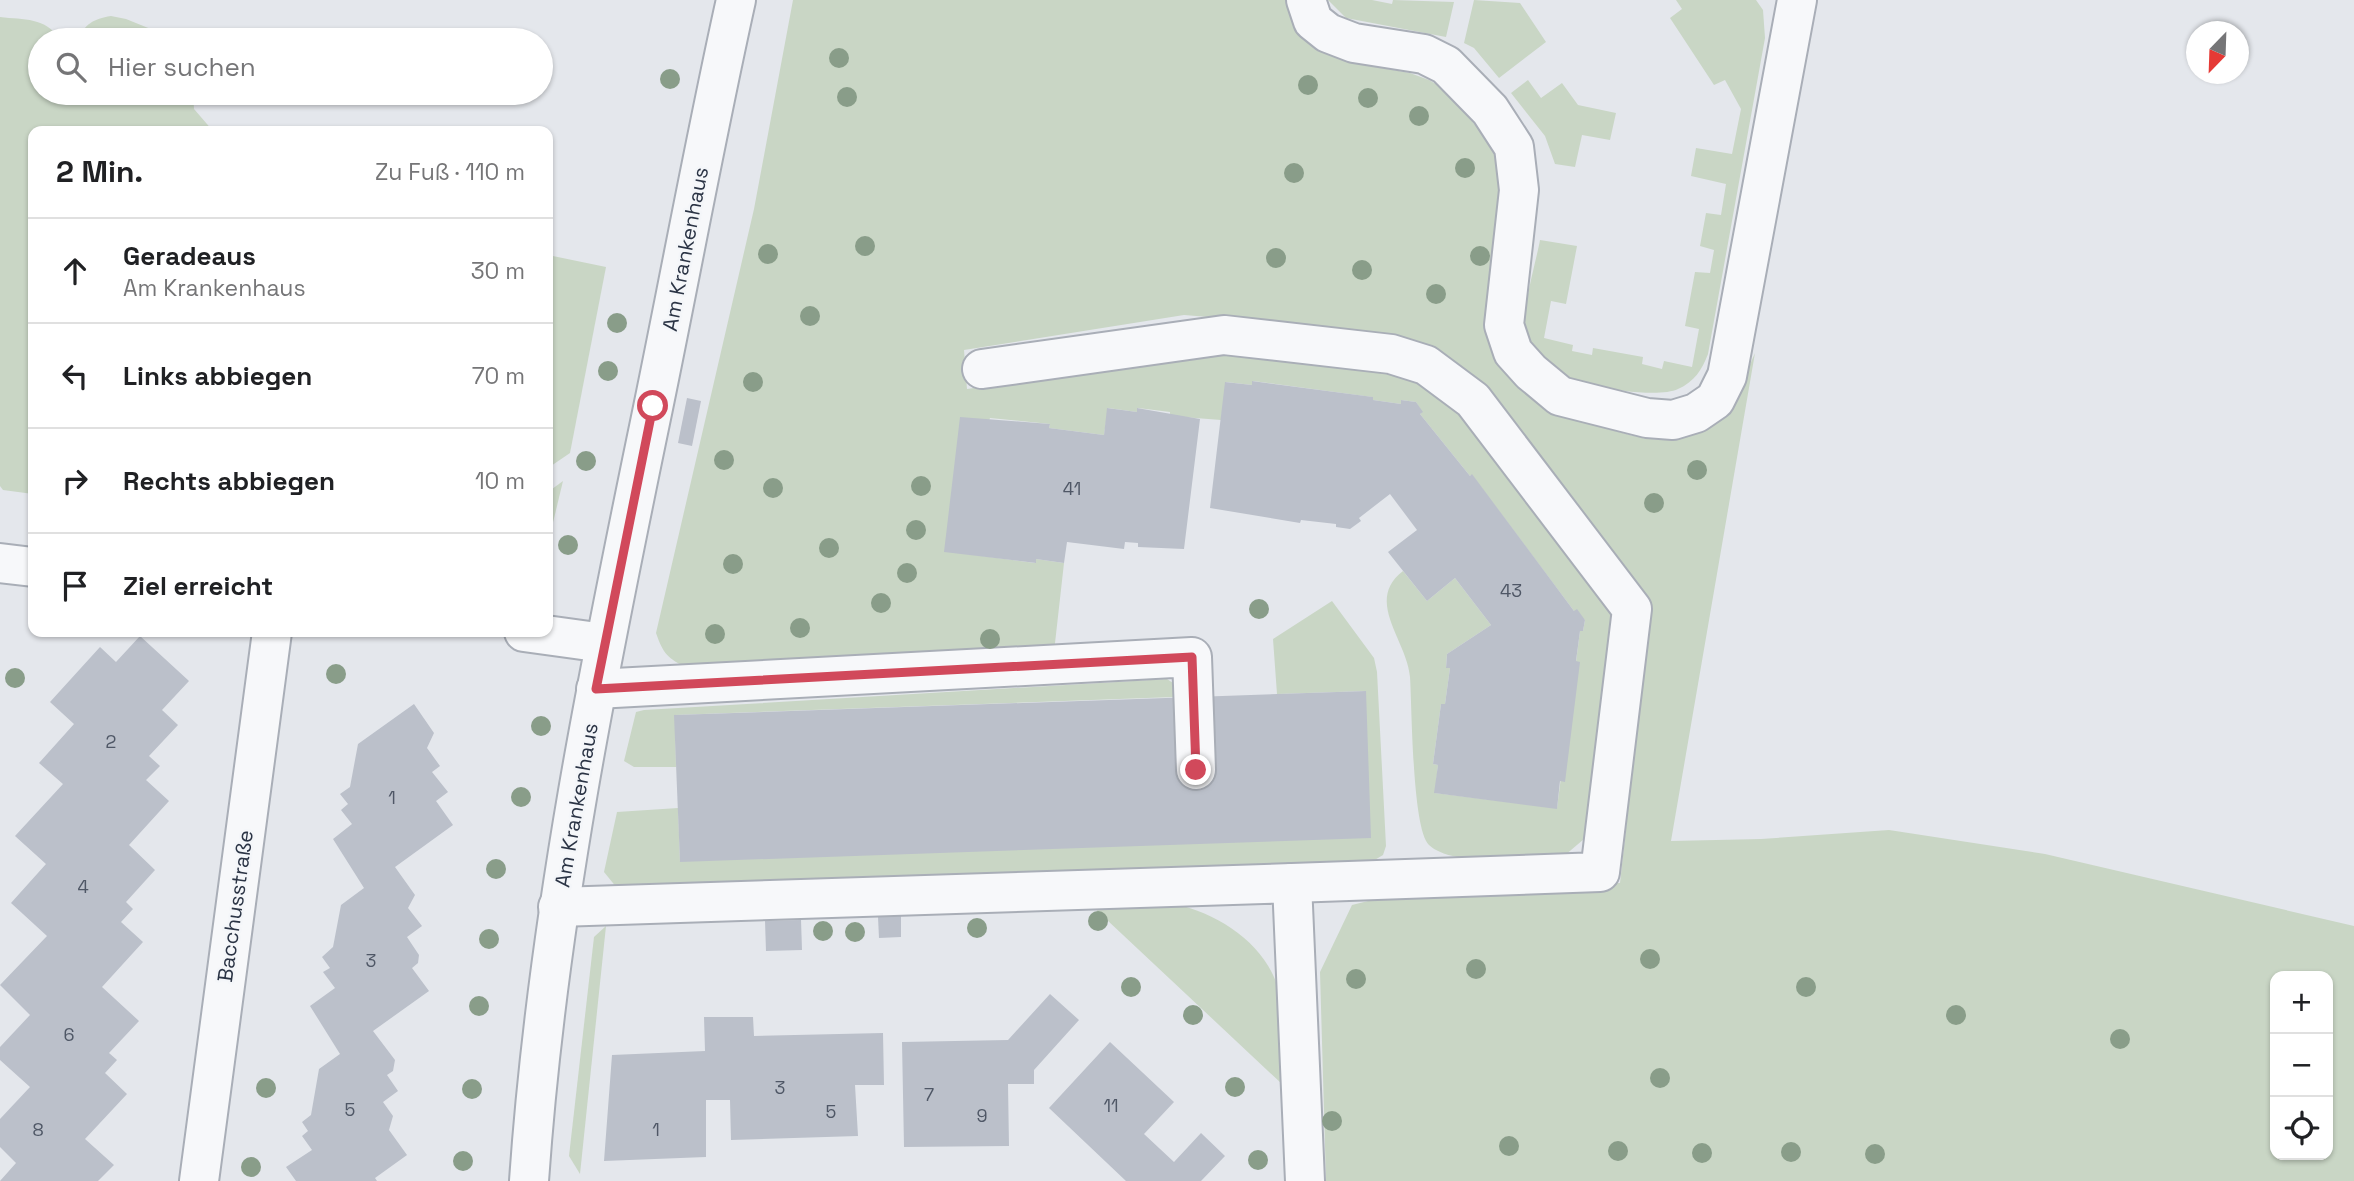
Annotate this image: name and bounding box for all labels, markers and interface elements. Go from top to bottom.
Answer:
north arrow [2186,21,2249,84]
search box [28,28,553,105]
icon: search [52,48,90,86]
text: Hier suchen [108,50,256,84]
text: 2 Min. [56,152,143,191]
text: Zu Fuß · 110 m [375,157,525,187]
street label: Am Krankenhaus [656,165,714,333]
text: Geradeaus [123,239,256,273]
icon: ahead [56,252,94,290]
text: 30 m [471,256,525,286]
text: Am Krankenhaus [123,273,306,303]
icon: left [56,357,94,395]
text: Links abbiegen [123,359,312,393]
text: 70 m [472,361,525,391]
route start [637,390,668,421]
icon: right [56,462,94,500]
text: Rechts abbiegen [123,464,335,498]
text: 10 m [475,466,525,496]
house number: 41 [1063,477,1081,500]
icon: arrive [56,567,94,605]
text: Ziel erreicht [123,569,273,603]
house number: 43 [1500,579,1522,602]
street label: Am Krankenhaus [548,721,604,889]
house number: 2 [106,730,116,753]
route end [1180,754,1211,785]
house number: 1 [388,786,396,809]
street label: Bacchusstraße [211,828,259,984]
house number: 4 [77,875,89,898]
house number: 3 [366,949,376,972]
map controls [2270,971,2333,1160]
button: + [2270,971,2333,1034]
house number: 6 [63,1023,75,1046]
button: − [2270,1034,2333,1097]
house number: 3 [775,1076,785,1099]
house number: 7 [924,1083,934,1106]
house number: 11 [1103,1094,1119,1117]
button: locate [2270,1097,2333,1160]
house number: 5 [345,1098,355,1121]
house number: 5 [826,1100,836,1123]
house number: 9 [976,1104,988,1127]
house number: 8 [32,1118,44,1141]
house number: 1 [652,1118,660,1141]

